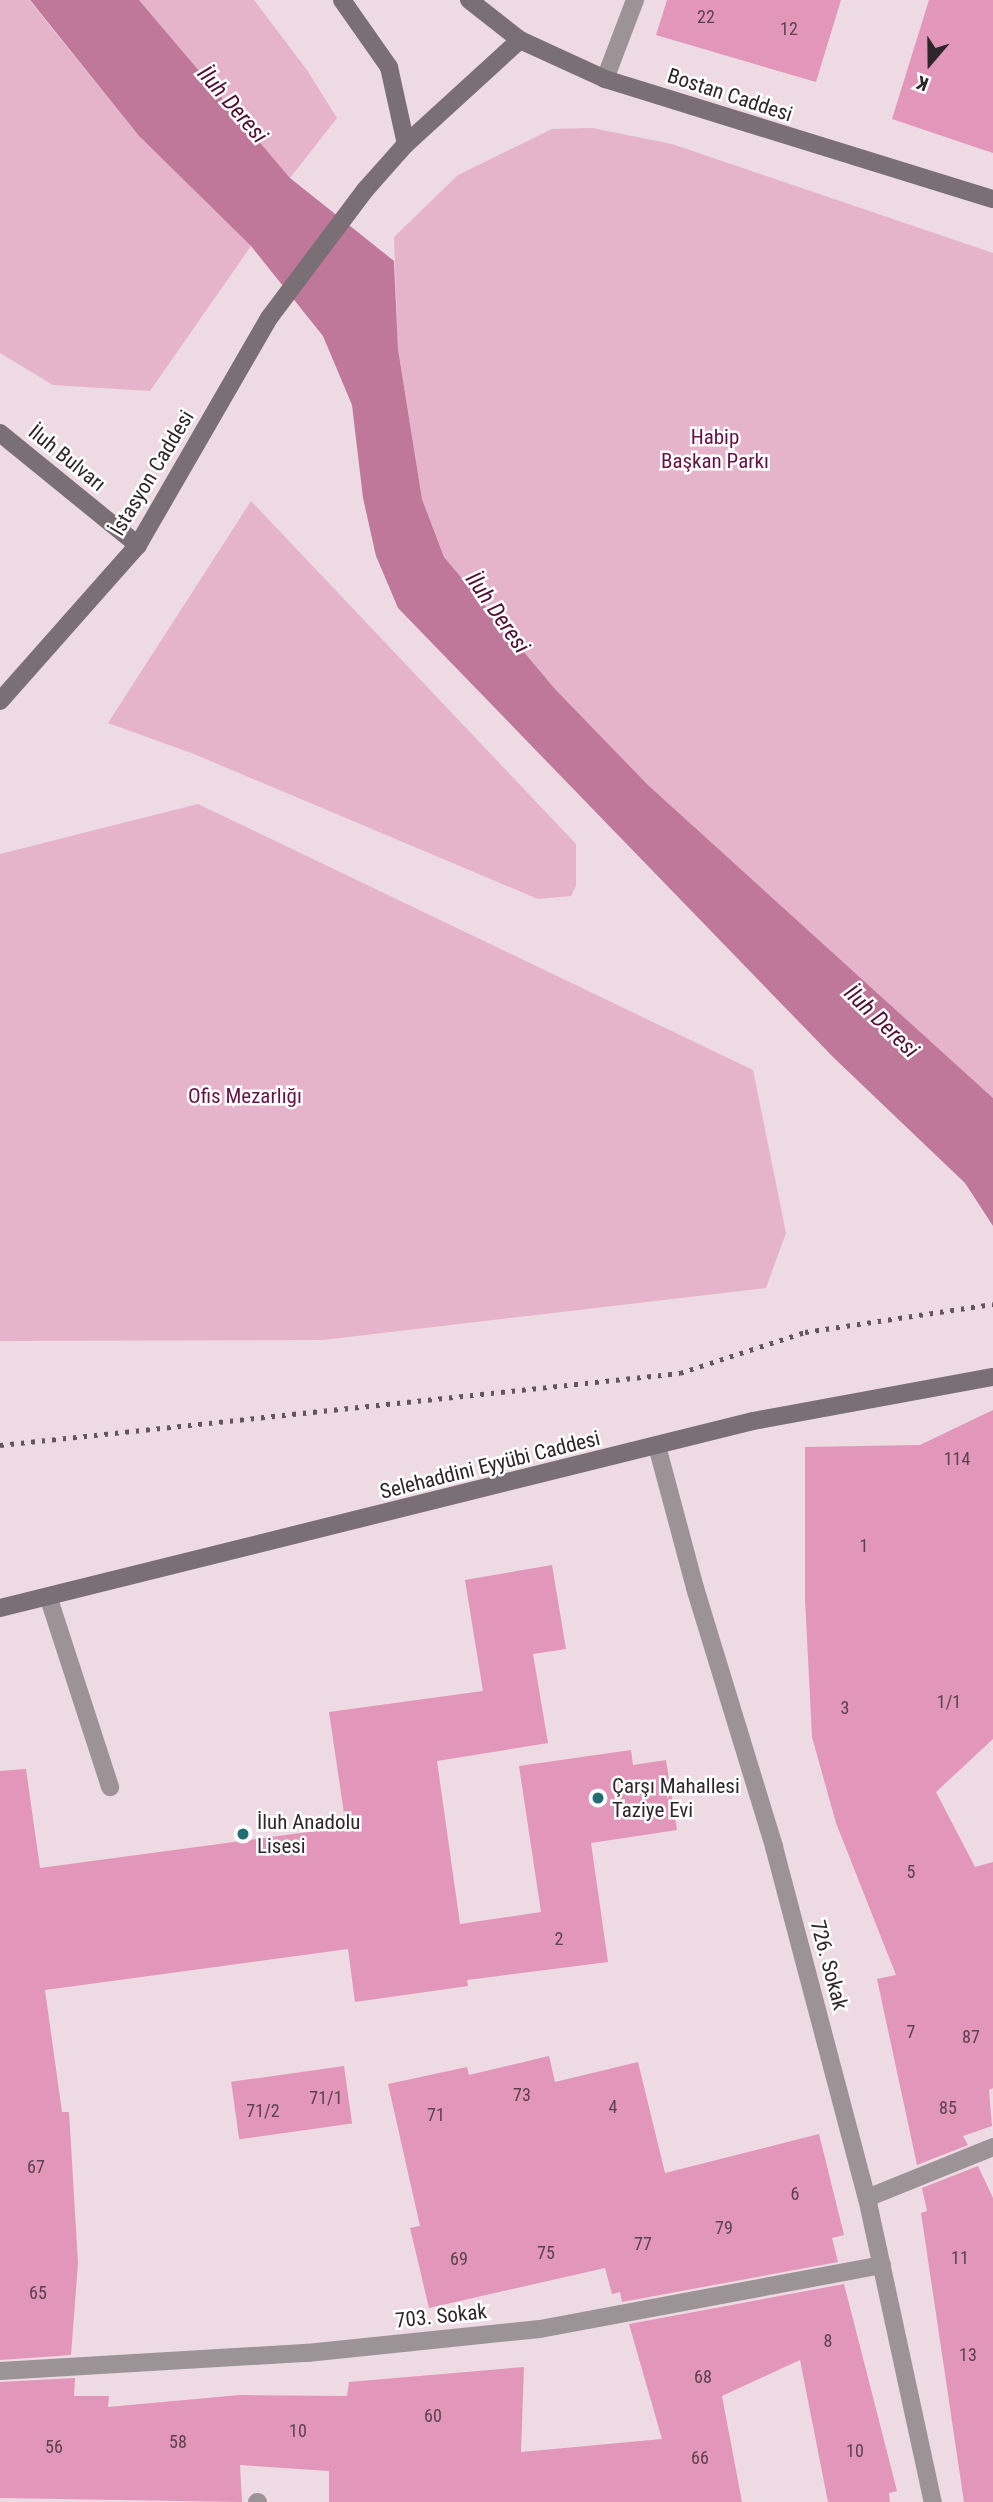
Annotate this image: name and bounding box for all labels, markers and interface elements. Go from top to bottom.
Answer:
house number: 22 [697,6,715,28]
house number: 12 [780,18,798,40]
north arrow [895,28,965,98]
water label: İluh Deresi [191,61,273,149]
street label: Bostan Caddesi [664,63,796,127]
text: K [914,71,932,96]
street label: İstasyon Caddesi [105,406,199,540]
street label: İluh Bulvarı [23,419,111,497]
park label: Habip Başkan Parkı [661,424,769,474]
water label: İluh Deresi [459,567,535,659]
water label: İluh Deresi [838,980,924,1064]
park label: Ofis Mezarlığı [188,1083,302,1109]
street label: Selehaddini Eyyübi Caddesi [377,1425,603,1505]
house number: 114 [944,1448,970,1470]
house number: 1 [860,1535,868,1557]
house number: 1/1 [937,1691,961,1713]
house number: 3 [841,1697,849,1719]
place label: Çarşı Mahallesi Taziye Evi [612,1773,740,1823]
marker: Çarşı Mahallesi Taziye Evi [590,1790,606,1806]
place label: İluh Anadolu Lisesi [257,1809,360,1859]
marker: İluh Anadolu Lisesi [235,1826,251,1842]
house number: 5 [907,1861,915,1883]
street label: 726. Sokak [805,1917,853,2013]
house number: 2 [555,1928,563,1950]
house number: 7 [907,2021,915,2043]
house number: 87 [962,2026,980,2048]
house number: 73 [513,2084,531,2106]
house number: 71/1 [309,2087,343,2109]
house number: 4 [609,2096,617,2118]
house number: 85 [939,2097,957,2119]
house number: 71/2 [246,2100,280,2122]
house number: 71 [427,2104,445,2126]
house number: 67 [27,2156,45,2178]
house number: 6 [791,2183,799,2205]
house number: 79 [715,2217,733,2239]
house number: 77 [634,2233,652,2255]
house number: 75 [537,2242,555,2264]
house number: 11 [951,2247,969,2269]
house number: 69 [450,2248,468,2270]
house number: 65 [29,2282,47,2304]
street label: 703. Sokak [394,2299,488,2333]
house number: 8 [824,2330,832,2352]
house number: 13 [959,2344,977,2366]
house number: 68 [694,2366,712,2388]
house number: 60 [424,2405,442,2427]
house number: 10 [289,2420,307,2442]
house number: 58 [169,2431,187,2453]
house number: 56 [45,2436,63,2458]
house number: 10 [846,2440,864,2462]
house number: 66 [691,2447,709,2469]

